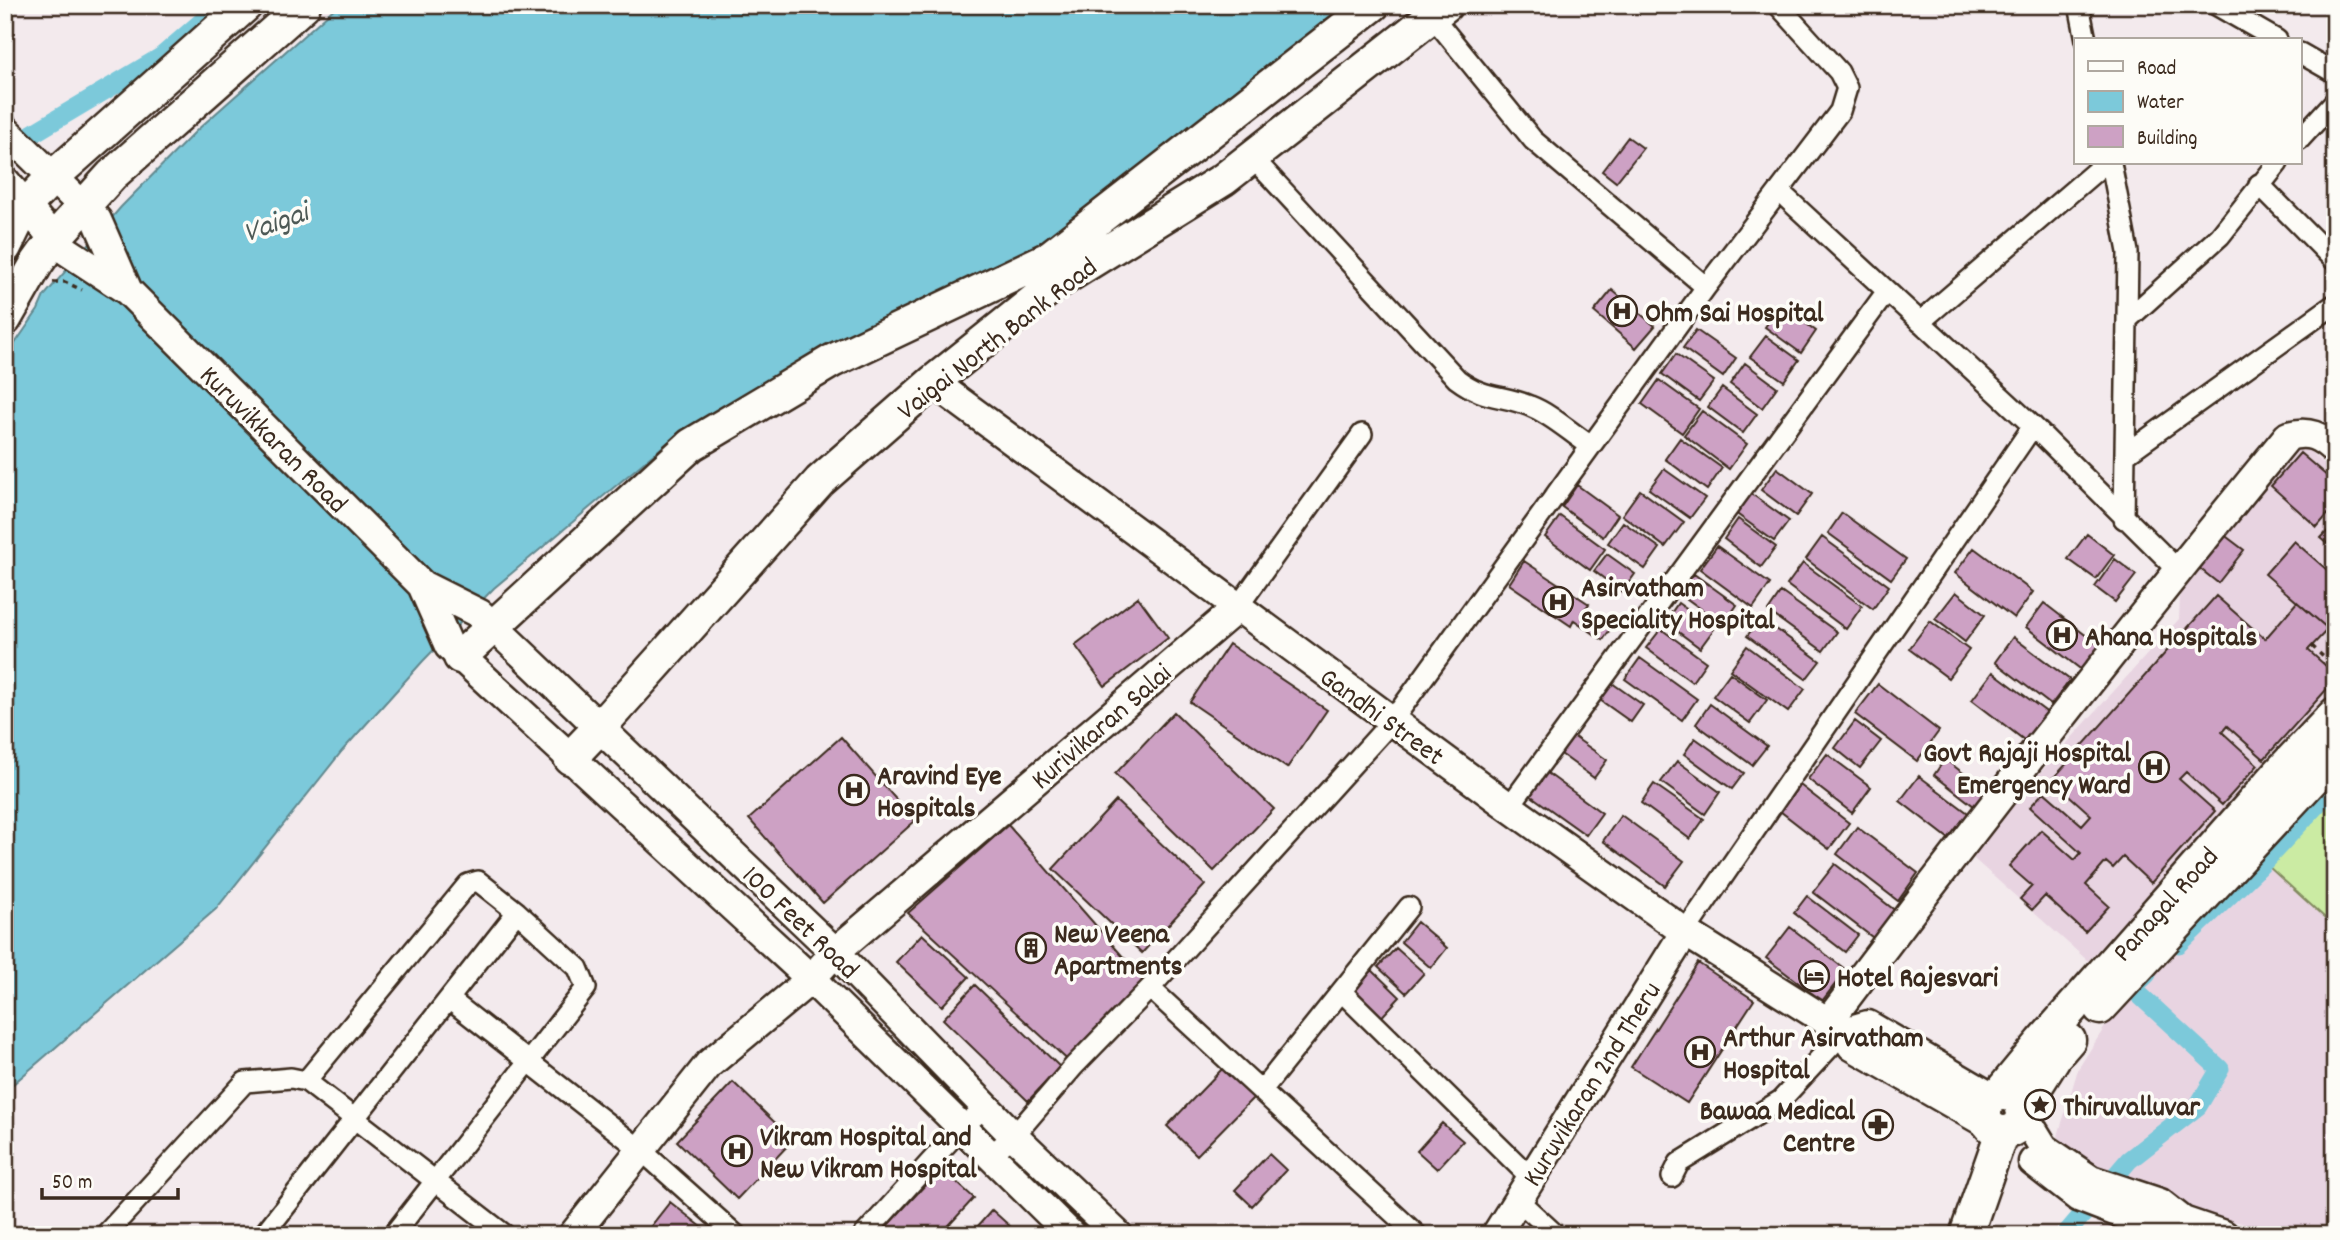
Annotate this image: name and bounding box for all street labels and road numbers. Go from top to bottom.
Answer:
street label: Vaigai North Bank Road [890,250,1108,432]
street label: Kuruvikkaran Road [188,358,355,525]
street label: Kurivikaran Salai [1024,656,1183,801]
street label: Gandhi Street [1309,660,1451,778]
street label: Panagal Road [2105,840,2230,973]
street label: 100 Feet Road [731,858,866,991]
street label: Kuruvikaran 2nd Theru [1515,975,1674,1196]

